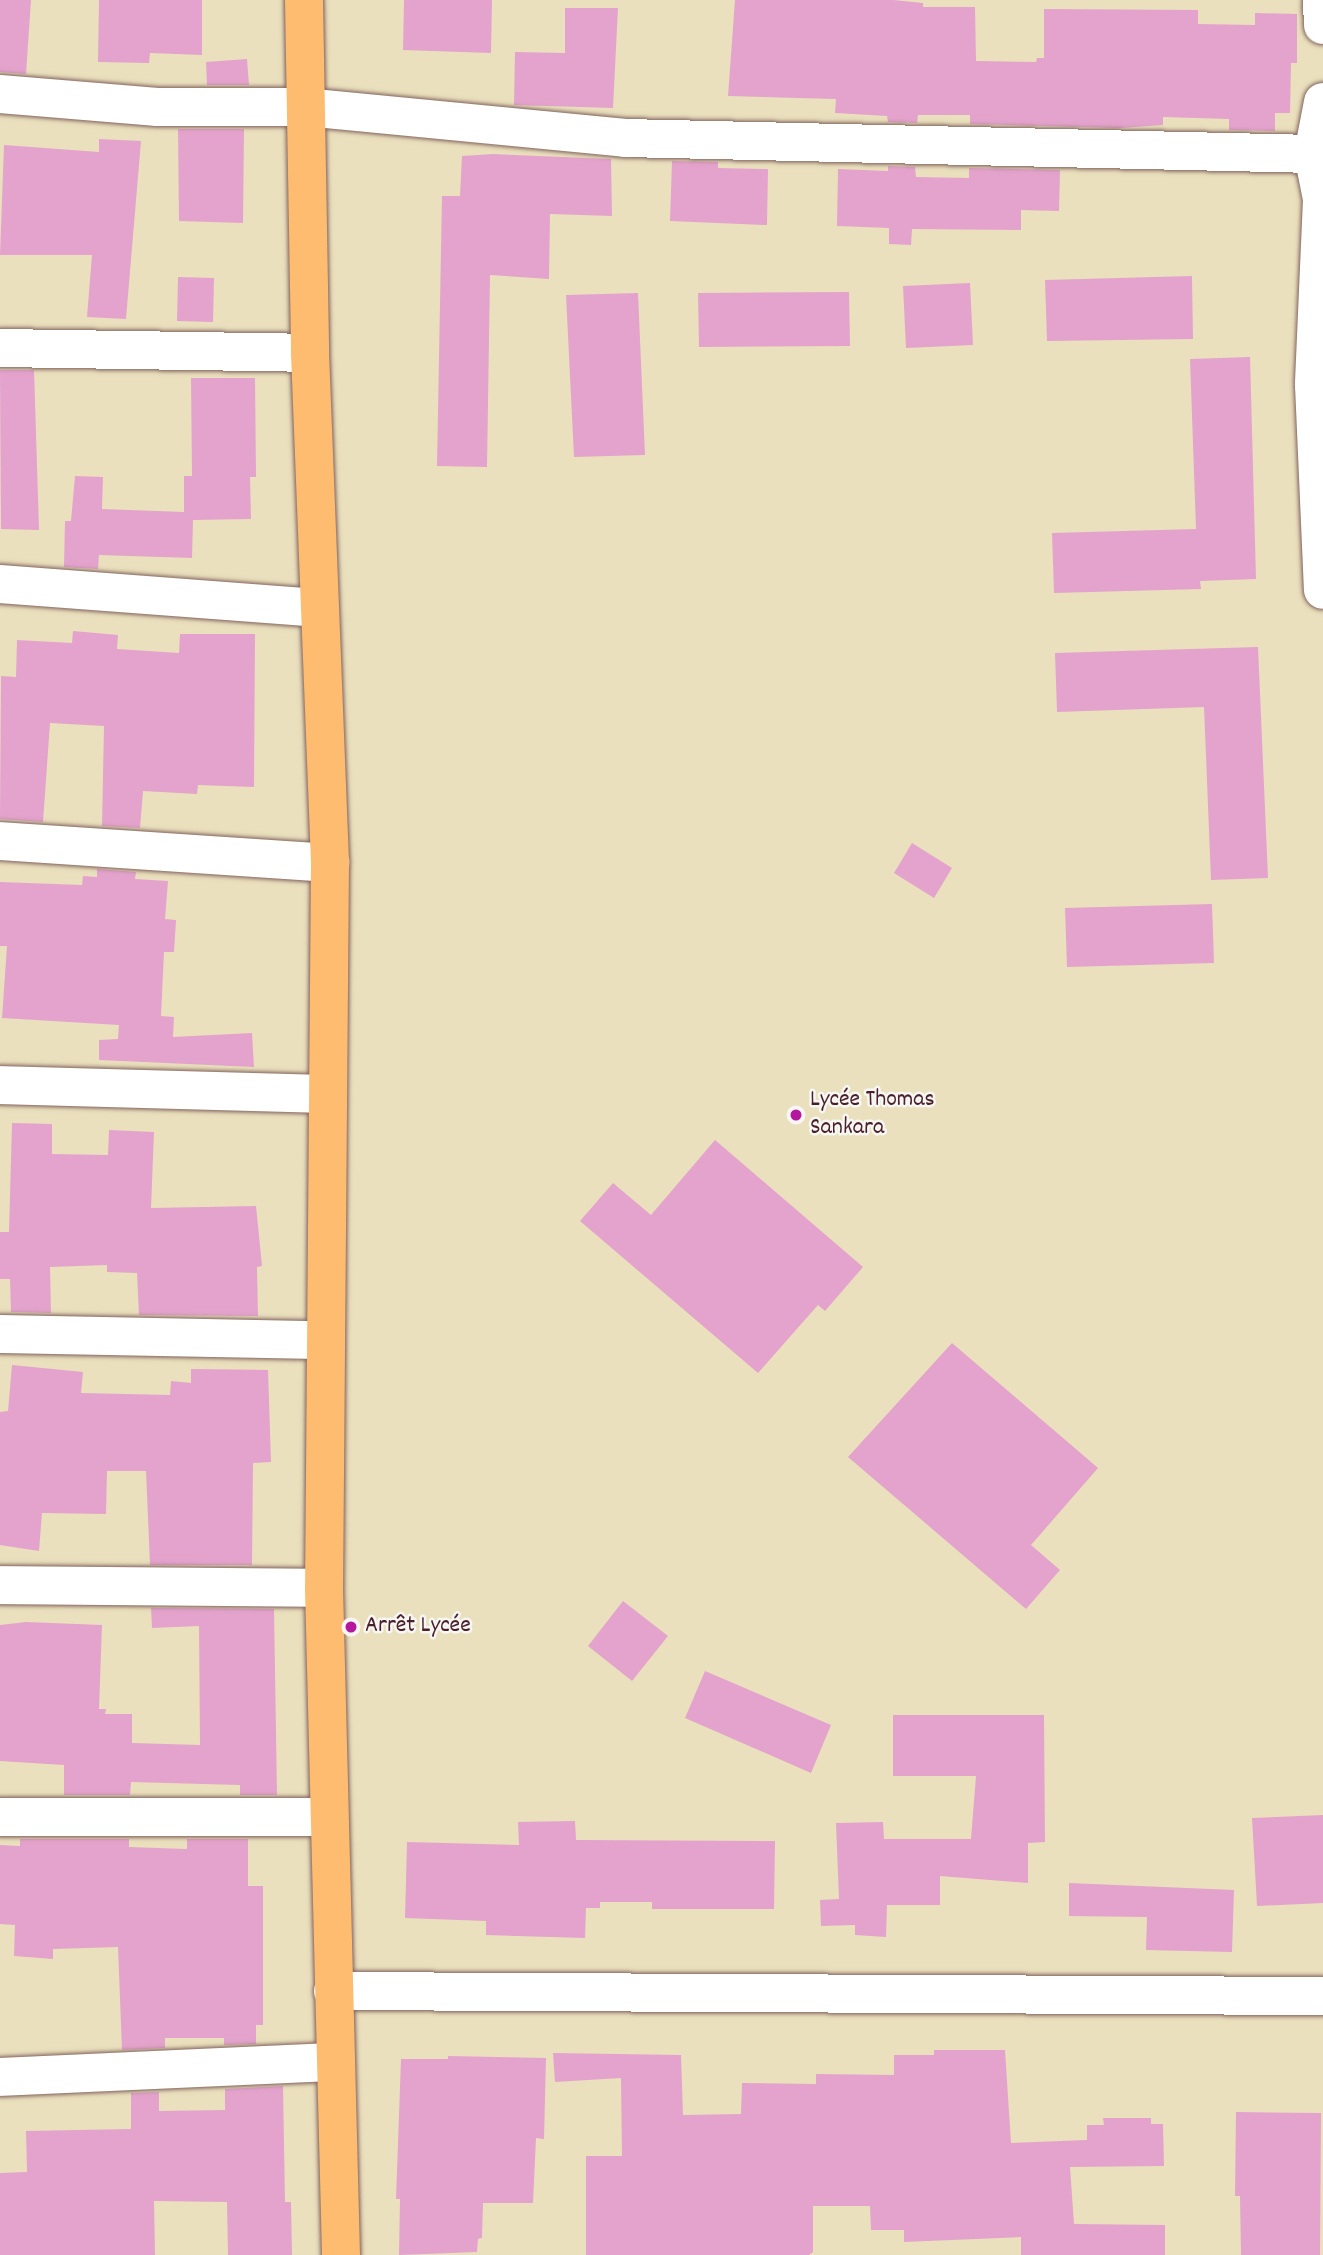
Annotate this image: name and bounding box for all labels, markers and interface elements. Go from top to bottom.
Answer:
place label: Lycée Thomas Sankara [810,1087,935,1143]
marker: Lycée Thomas Sankara [788,1107,804,1123]
place label: Arrêt Lycée [365,1613,471,1641]
marker: Arrêt Lycée [343,1619,359,1635]

